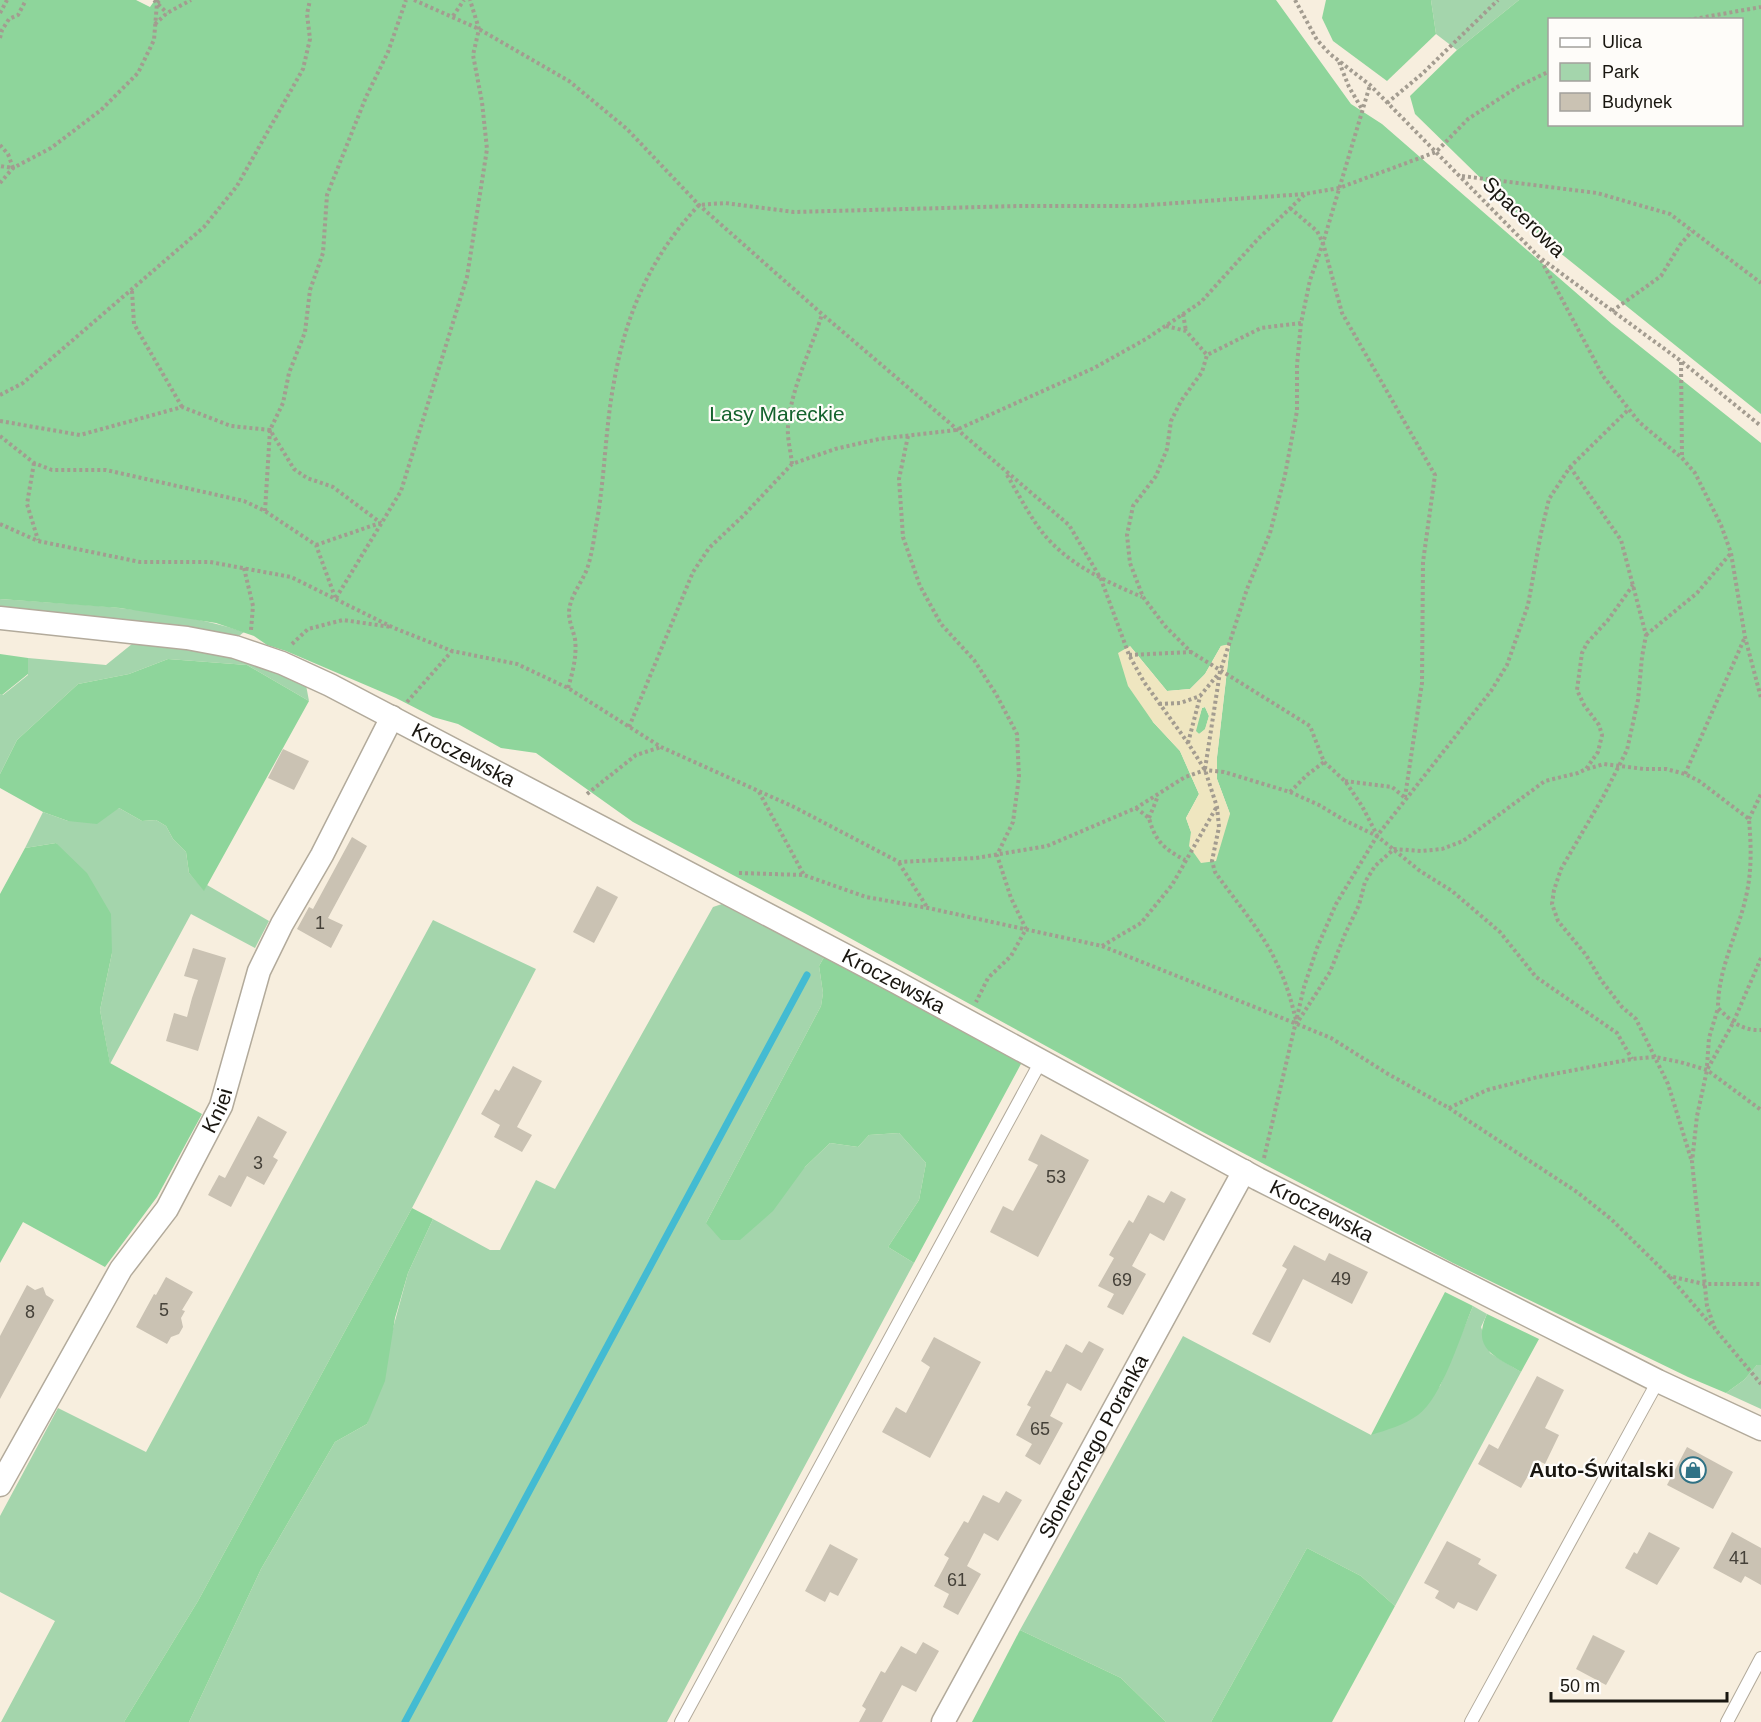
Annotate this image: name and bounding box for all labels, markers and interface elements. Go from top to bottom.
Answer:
legend [1548,18,1743,126]
text: Ulica [1602,32,1643,52]
text: Park [1602,62,1640,82]
text: Budynek [1602,92,1673,112]
street label: Spacerowa [1479,172,1570,262]
park label: Lasy Mareckie [709,402,845,425]
street label: Kroczewska [408,718,519,791]
house number: 1 [315,913,325,933]
street label: Kroczewska [838,944,950,1018]
street label: Kniei [197,1086,236,1137]
house number: 3 [253,1153,263,1173]
house number: 53 [1046,1167,1066,1187]
street label: Kroczewska [1266,1175,1378,1247]
house number: 49 [1331,1269,1351,1289]
house number: 69 [1112,1270,1132,1290]
house number: 5 [159,1300,169,1320]
house number: 8 [25,1302,35,1322]
street label: Słonecznego Poranka [1034,1350,1153,1542]
house number: 65 [1030,1419,1050,1439]
shop icon: Auto-Świtalski [1678,1455,1708,1485]
place label: Auto-Świtalski [1529,1458,1674,1481]
house number: 41 [1729,1548,1749,1568]
house number: 61 [947,1570,967,1590]
scale bar [1551,1665,1726,1703]
text: 50 m [1560,1676,1600,1696]

